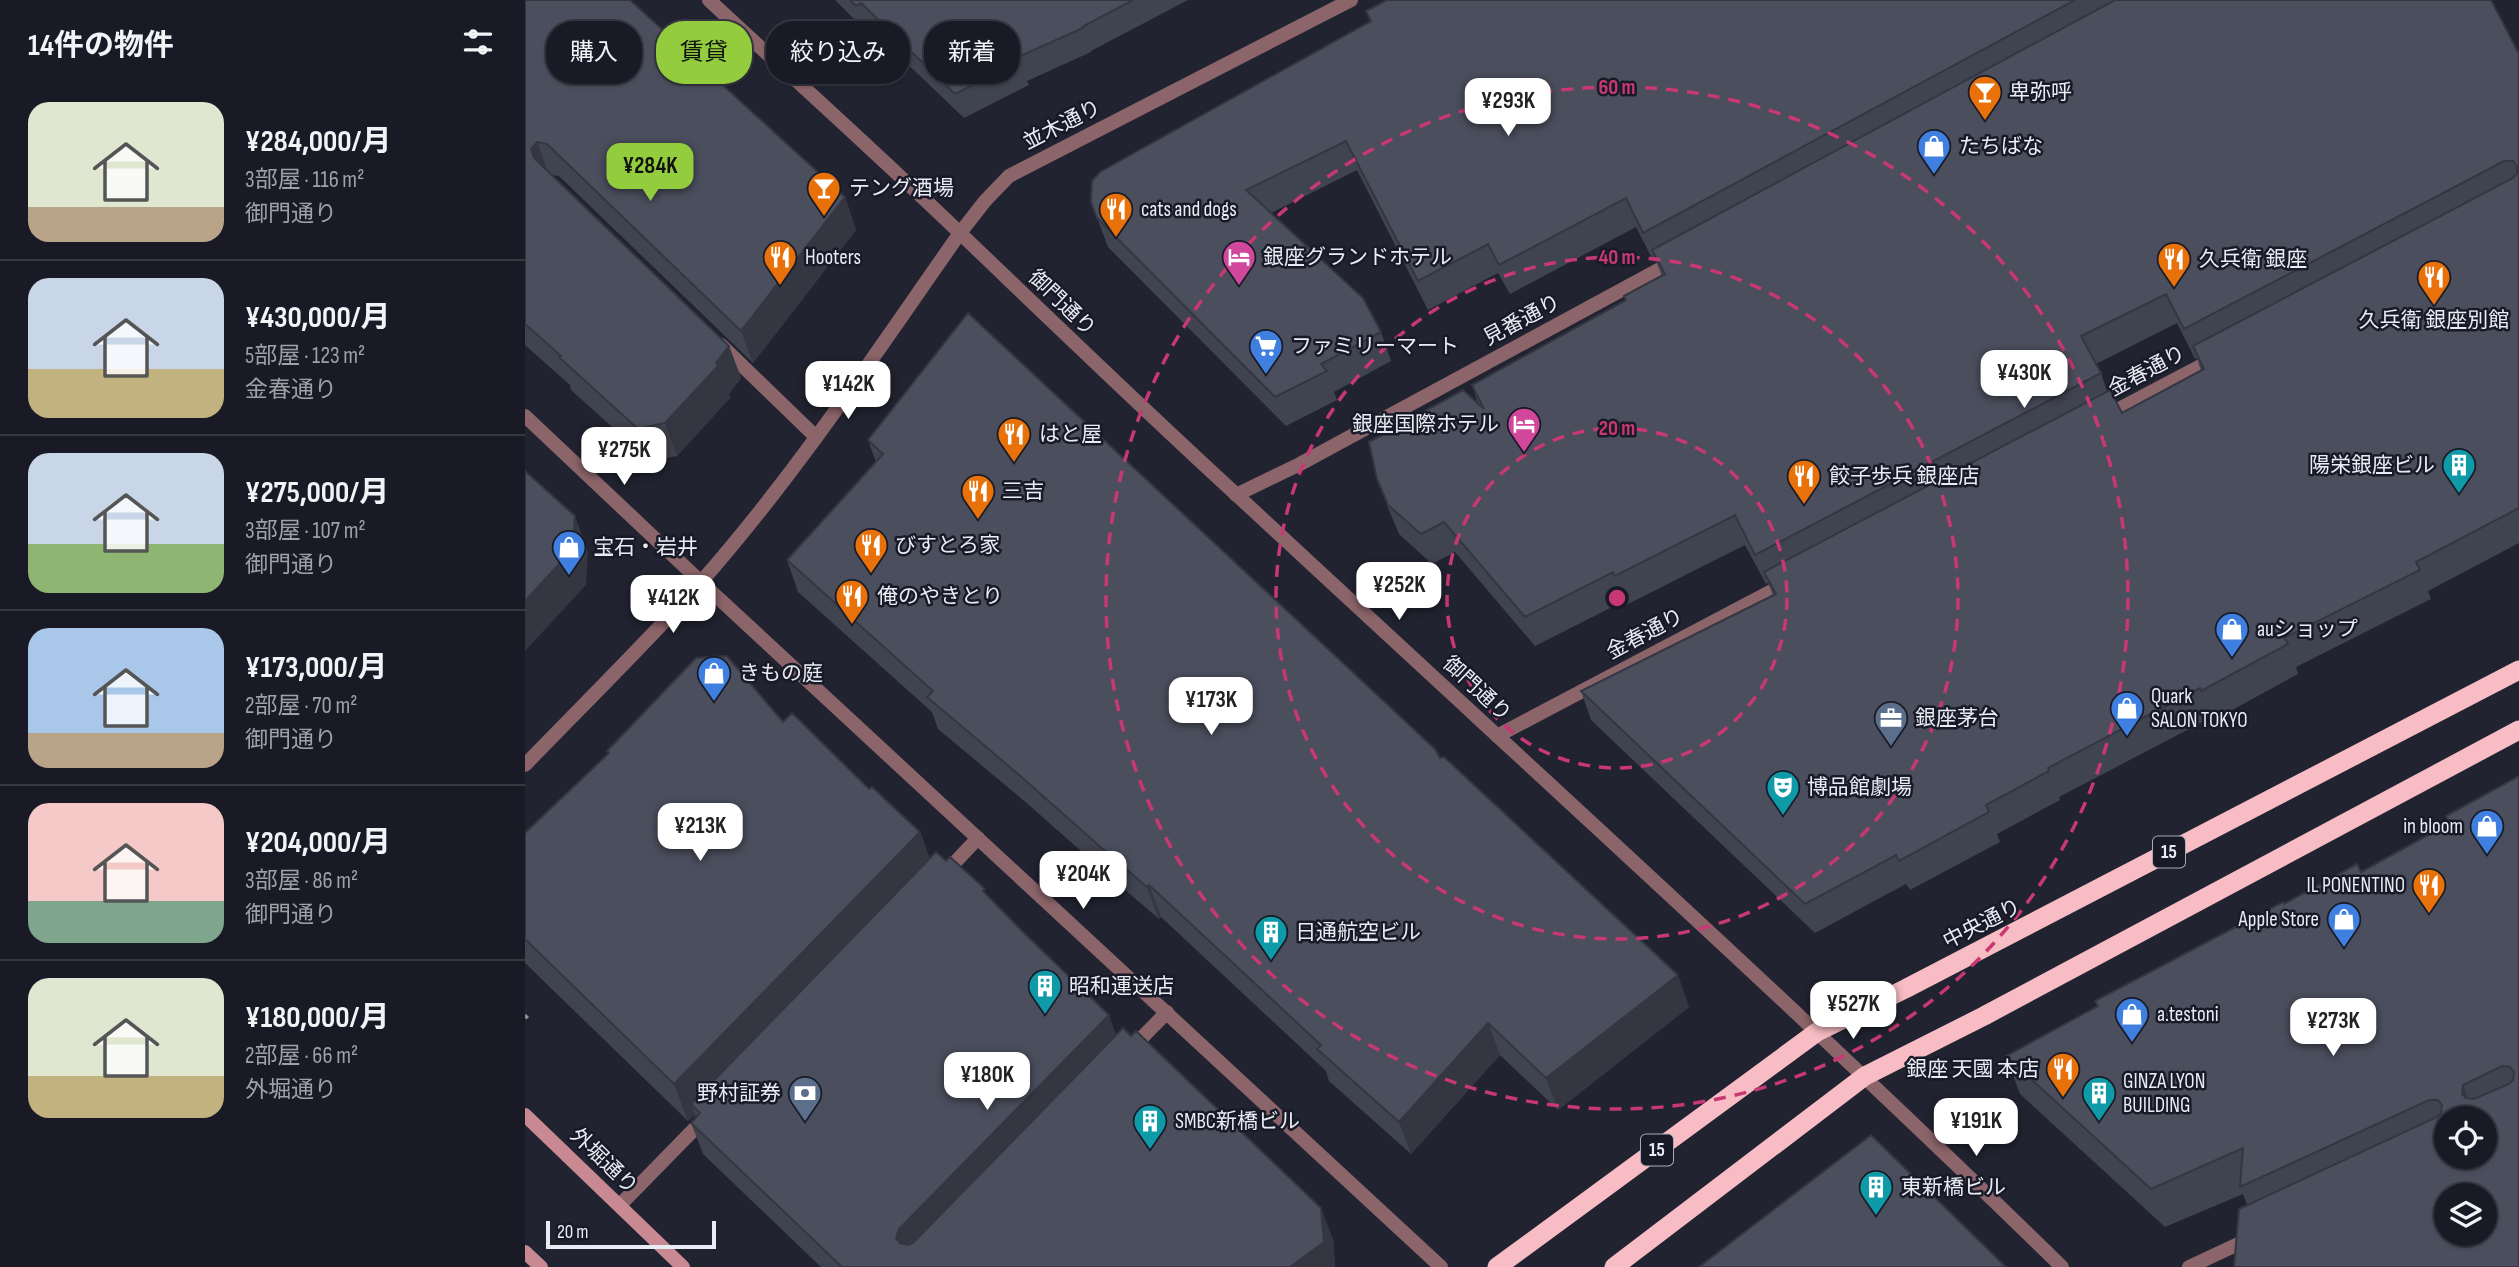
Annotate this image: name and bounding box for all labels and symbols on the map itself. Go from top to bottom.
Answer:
bar icon: 卑弥呼 [1966,73,2004,122]
text: 60 m [1598,75,1636,100]
pin: ¥293K [1459,78,1557,138]
place label: 卑弥呼 [2009,80,2072,105]
street label: 並木通り [1019,95,1105,155]
shop icon: たちばな [1915,127,1953,176]
place label: たちばな [1959,134,2043,159]
pin: ¥284K [601,144,699,203]
bar icon: テング酒場 [805,169,843,218]
place label: テング酒場 [849,176,954,201]
restaurant icon: cats and dogs [1097,190,1135,239]
place label: cats and dogs [1141,197,1237,222]
restaurant icon: Hooters [761,238,799,287]
hotel icon: 銀座グランドホテル [1220,238,1258,287]
restaurant icon: 久兵衛 銀座 [2155,240,2193,289]
place label: Hooters [805,245,861,270]
place label: 銀座グランドホテル [1263,245,1452,270]
text: 40 m [1599,245,1635,270]
place label: 久兵衛 銀座 [2199,247,2307,272]
restaurant icon: 久兵衛 銀座別館 [2415,258,2453,307]
street label: 御門通り [1023,265,1101,341]
street label: 見番通り [1479,289,1565,351]
place label: 久兵衛 銀座別館 [2359,308,2509,333]
supermarket icon: ファミリーマート [1247,327,1285,376]
place label: ファミリーマート [1291,334,1459,359]
street label: 金春通り [2104,340,2190,402]
pin: ¥430K [1975,350,2073,410]
pin: ¥142K [799,362,897,421]
hotel icon: 銀座国際ホテル [1505,405,1543,454]
place label: 銀座国際ホテル [1352,412,1499,437]
restaurant icon: はと屋 [995,415,1033,464]
text: 20 m [1599,416,1635,441]
place label: はと屋 [1039,422,1102,447]
pin: ¥275K [575,428,673,487]
building icon: 陽栄銀座ビル [2440,446,2478,495]
place label: 陽栄銀座ビル [2309,453,2435,478]
restaurant icon: 餃子歩兵 銀座店 [1785,457,1823,506]
place label: 餃子歩兵 銀座店 [1829,464,1979,489]
restaurant icon: 三吉 [959,472,997,521]
place label: 三吉 [1002,479,1044,504]
restaurant icon: びすとろ家 [852,526,890,575]
shop icon: 宝石・岩井 [550,528,588,577]
place label: びすとろ家 [895,533,1000,558]
place label: 宝石・岩井 [593,535,698,560]
pin: ¥252K [1350,562,1448,622]
pin: ¥412K [624,576,722,635]
restaurant icon: 俺のやきとり [833,577,871,626]
place label: 俺のやきとり [877,584,1003,609]
centre of rings [1605,586,1629,610]
street label: 金春通り [1602,603,1688,665]
shop icon: auショップ [2213,610,2251,659]
place label: auショップ [2257,617,2358,642]
street label: 御門通り [1438,651,1516,727]
shop icon: きもの庭 [695,654,733,703]
place label: きもの庭 [739,661,823,686]
pin: ¥173K [1162,678,1260,737]
place label: Quark SALON TOKYO [2151,684,2248,733]
shop icon: Quark SALON TOKYO [2108,689,2146,738]
office icon: 銀座茅台 [1872,699,1910,748]
place label: 銀座茅台 [1915,706,1999,731]
theatre icon: 博品館劇場 [1764,768,1802,817]
place label: 博品館劇場 [1807,775,1912,800]
pin: ¥213K [651,804,749,863]
shop icon: in bloom [2468,807,2506,856]
place label: in bloom [2403,814,2463,839]
road number: 15 [2153,836,2185,867]
pin: ¥204K [1034,852,1132,911]
restaurant icon: IL PONENTINO [2410,866,2448,915]
place label: IL PONENTINO [2307,873,2405,898]
street label: 中央通り [1939,894,2025,954]
shop icon: Apple Store [2325,900,2363,949]
place label: Apple Store [2237,907,2319,932]
building icon: 日通航空ビル [1252,913,1290,962]
place label: 日通航空ビル [1295,920,1421,945]
building icon: 昭和運送店 [1026,967,1064,1016]
place label: 昭和運送店 [1069,974,1174,999]
pin: ¥527K [1804,982,1902,1041]
shop icon: a.testoni [2113,995,2151,1044]
pin: ¥273K [2284,998,2382,1058]
place label: a.testoni [2157,1002,2219,1027]
restaurant icon: 銀座 天國 本店 [2044,1050,2082,1099]
pin: ¥180K [938,1052,1036,1112]
place label: 銀座 天國 本店 [1906,1057,2039,1082]
place label: GINZA LYON BUILDING [2123,1069,2205,1118]
bank icon: 野村証券 [786,1074,824,1123]
building icon: GINZA LYON BUILDING [2080,1074,2118,1123]
place label: 野村証券 [697,1081,781,1106]
pin: ¥191K [1927,1098,2025,1158]
building icon: SMBC新橋ビル [1131,1102,1169,1151]
place label: SMBC新橋ビル [1175,1109,1300,1134]
street label: 外堀通り [565,1123,643,1199]
road number: 15 [1641,1134,1673,1166]
building icon: 東新橋ビル [1857,1168,1895,1217]
place label: 東新橋ビル [1901,1175,2006,1200]
scale bar [546,1218,716,1250]

